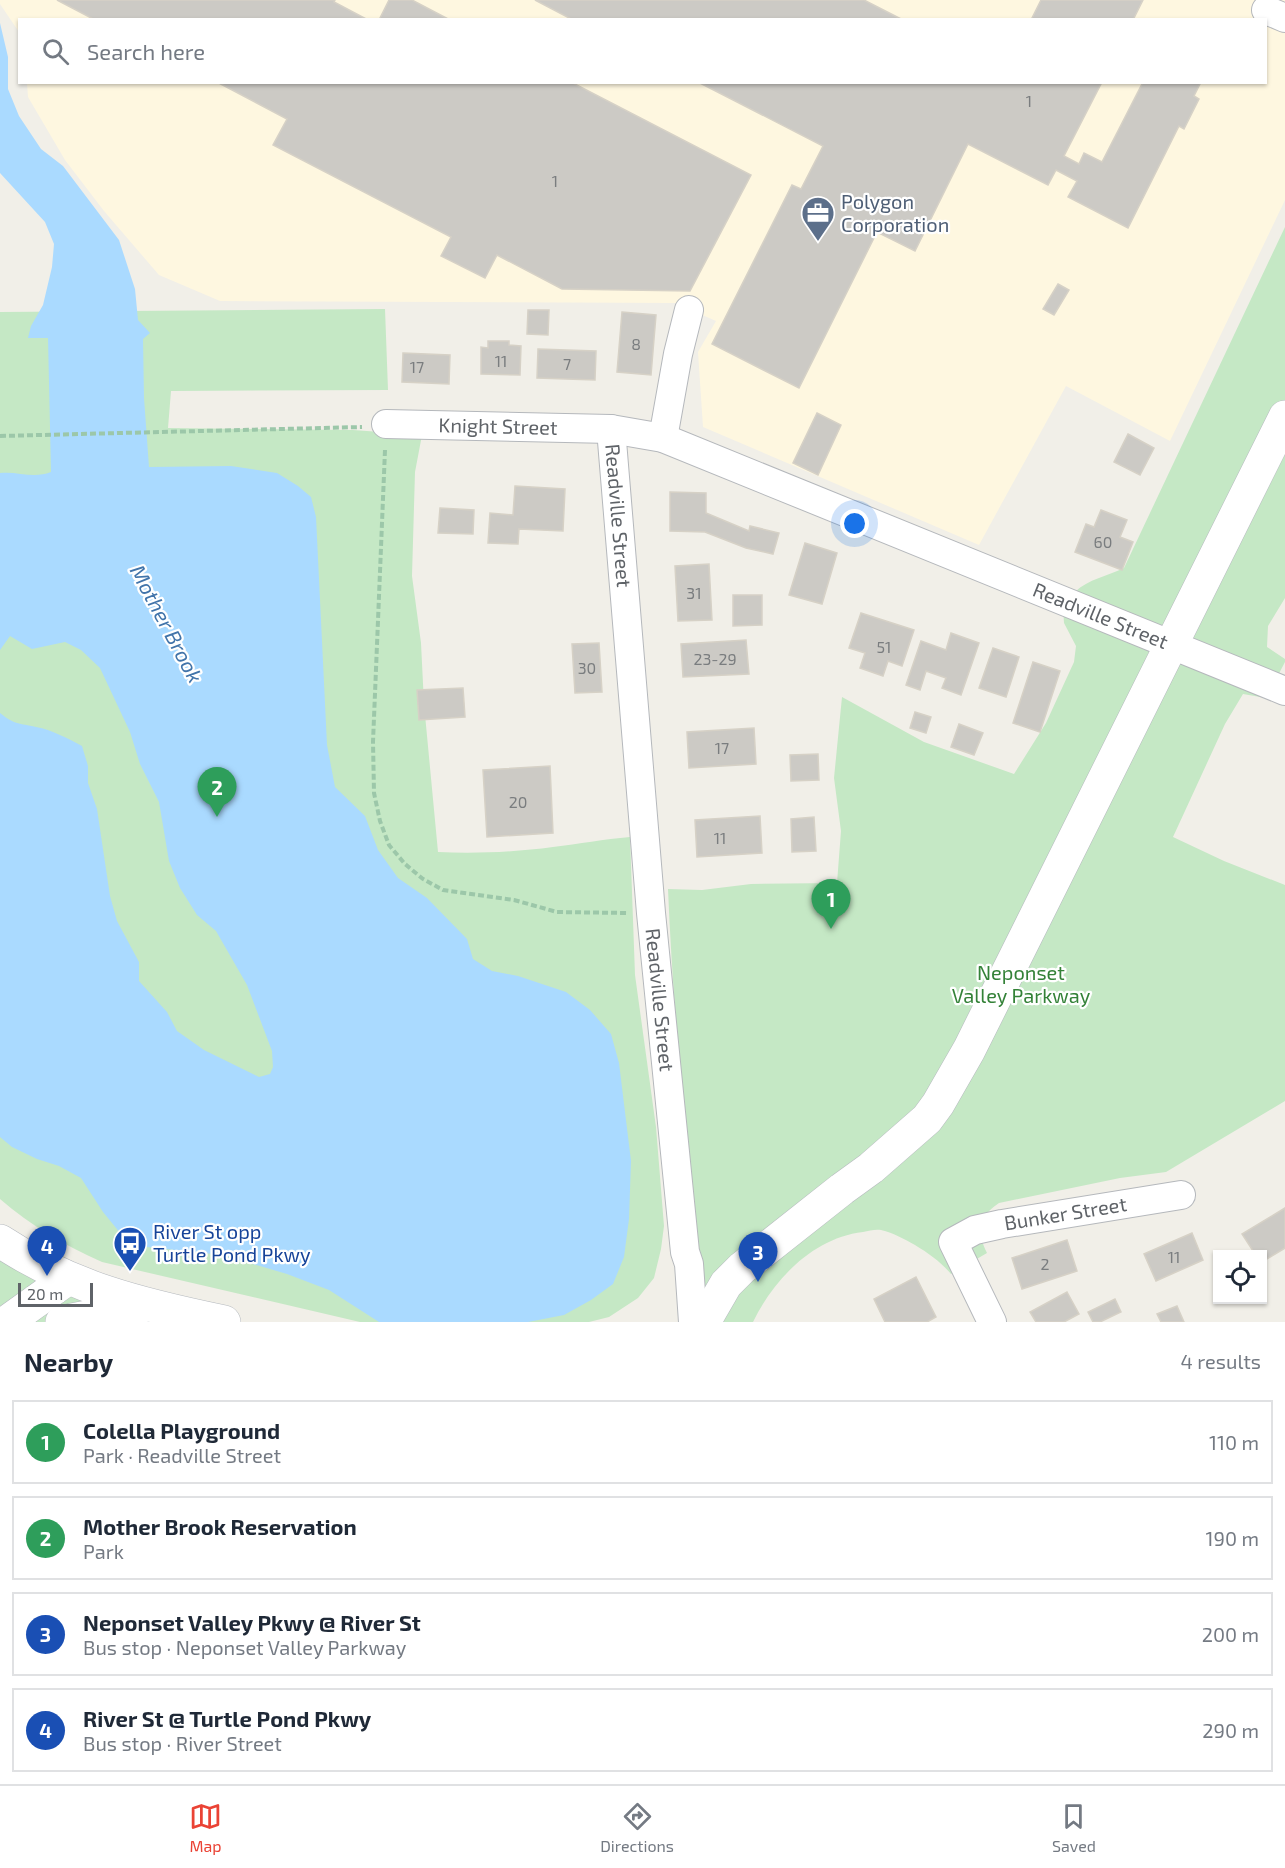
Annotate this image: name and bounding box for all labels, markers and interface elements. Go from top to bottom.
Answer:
search box [18,18,1267,84]
icon: search [39,35,72,68]
text: Search here [87,38,205,64]
house number: 1 [1026,91,1032,110]
house number: 1 [552,171,558,190]
place label: Polygon Corporation [841,189,949,236]
office icon: Polygon Corporation [800,195,836,242]
house number: 8 [631,334,641,353]
house number: 11 [495,351,507,370]
house number: 7 [563,354,571,373]
house number: 17 [410,357,424,376]
street label: Knight Street [438,412,558,439]
street label: Readville Street [601,443,637,589]
your location [840,509,869,538]
house number: 60 [1094,532,1112,551]
water label: Mother Brook [126,560,209,687]
street label: Readville Street [1030,577,1172,653]
house number: 31 [686,583,702,602]
house number: 51 [877,637,891,656]
house number: 23-29 [693,649,737,668]
house number: 30 [578,658,596,677]
house number: 17 [715,738,729,757]
pin: 2 [198,768,236,817]
house number: 20 [509,792,527,811]
house number: 11 [714,828,726,847]
pin: 1 [812,880,850,929]
street label: Readville Street [642,927,680,1073]
park label: Neponset Valley Parkway [952,960,1091,1007]
street label: Bunker Street [1002,1191,1129,1234]
place label: River St opp Turtle Pond Pkwy [153,1219,311,1266]
bus stop icon: River St opp Turtle Pond Pkwy [112,1225,148,1272]
pin: 4 [28,1226,66,1276]
pin: 3 [738,1232,777,1282]
house number: 11 [1168,1247,1180,1266]
map controls [1213,1250,1267,1304]
button: locate [1213,1250,1267,1304]
house number: 2 [1041,1254,1050,1273]
scale bar [18,1280,93,1308]
text: 20 m [27,1284,63,1303]
text: Nearby [24,1346,113,1377]
text: 4 results [1181,1349,1261,1373]
text: Colella Playground [83,1417,280,1443]
text: 1 [41,1430,50,1454]
text: 110 m [1209,1430,1259,1454]
text: Park · Readville Street [83,1443,281,1467]
text: Mother Brook Reservation [83,1513,357,1539]
text: 2 [40,1526,51,1550]
text: 190 m [1206,1526,1259,1550]
text: Park [83,1539,124,1563]
text: Neponset Valley Pkwy @ River St [83,1609,421,1635]
text: 3 [40,1622,51,1646]
text: 200 m [1202,1622,1259,1646]
text: Bus stop · Neponset Valley Parkway [83,1635,406,1659]
text: River St @ Turtle Pond Pkwy [83,1705,371,1731]
text: 4 [39,1718,52,1742]
text: 290 m [1202,1718,1259,1742]
text: Bus stop · River Street [83,1731,282,1755]
tab: Map [189,1800,222,1855]
tab: Directions [600,1800,674,1855]
tab: Saved [1052,1800,1096,1855]

